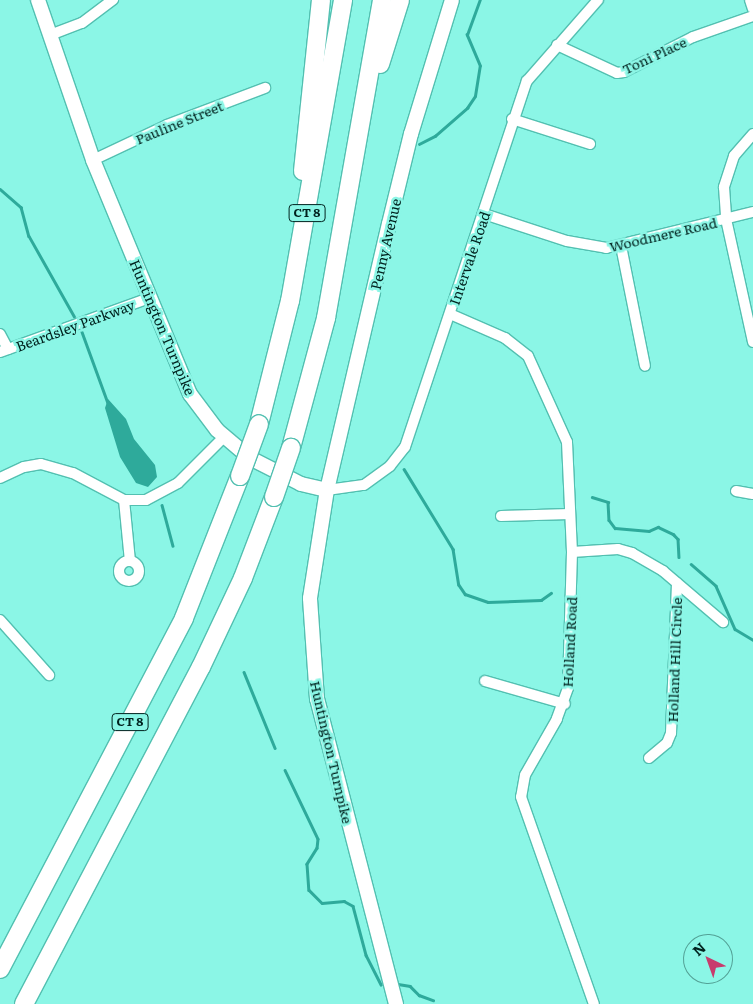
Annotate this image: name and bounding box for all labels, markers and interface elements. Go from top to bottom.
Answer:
street label: Toni Place [619,33,689,77]
street label: Pauline Street [133,97,225,147]
street label: Penny Avenue [366,197,404,291]
road number: CT 8 [288,204,326,222]
street label: Intervale Road [445,209,493,307]
street label: Woodmere Road [607,213,719,255]
street label: Huntington Turnpike [127,257,199,397]
street label: Beardsley Parkway [13,296,137,354]
street label: Holland Road [558,596,580,688]
street label: Holland Hill Circle [663,597,685,723]
street label: Huntington Turnpike [307,679,357,825]
road number: CT 8 [111,712,149,732]
north arrow [683,934,733,984]
text: N [688,937,710,960]

